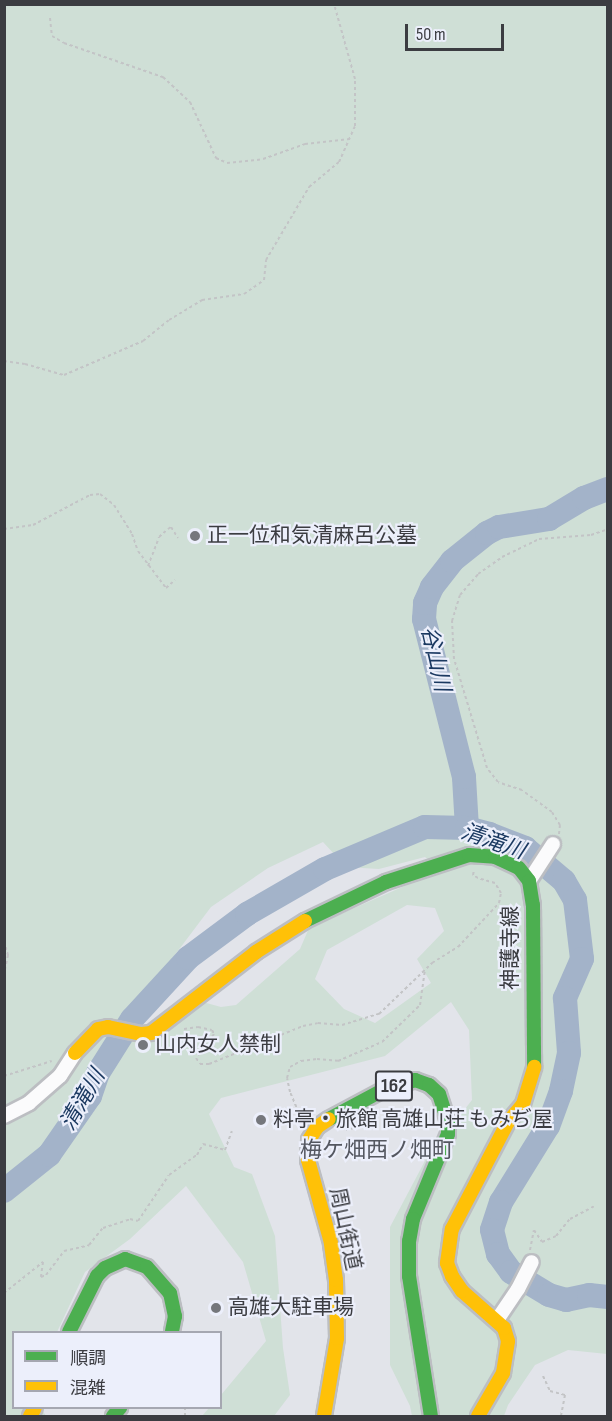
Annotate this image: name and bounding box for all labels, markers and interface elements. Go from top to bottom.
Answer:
scale bar [408,12,507,50]
text: 50 m [416,24,446,45]
place label: 正一位和気清麻呂公墓 [207,523,417,549]
marker: 正一位和気清麻呂公墓 [188,529,202,543]
water label: 谷山川 [415,624,455,694]
water label: 清滝川 [458,819,528,865]
street label: 神護寺線 [498,906,524,990]
place label: 山内女人禁制 [155,1032,281,1058]
marker: 山内女人禁制 [136,1038,150,1052]
water label: 清滝川 [55,1065,111,1135]
road number: 162 [374,1069,414,1103]
place label: 料亭・旅館 高雄山荘 もみぢ屋 [273,1107,553,1133]
marker: 料亭・旅館 高雄山荘 もみぢ屋 [254,1113,268,1127]
district label: 梅ケ畑西ノ畑町 [300,1138,454,1164]
street label: 周山街道 [324,1185,366,1273]
place label: 高雄大駐車場 [228,1295,354,1321]
marker: 高雄大駐車場 [209,1301,223,1315]
legend [12,1331,222,1409]
text: 順調 [70,1348,106,1369]
text: 混雑 [70,1378,106,1399]

